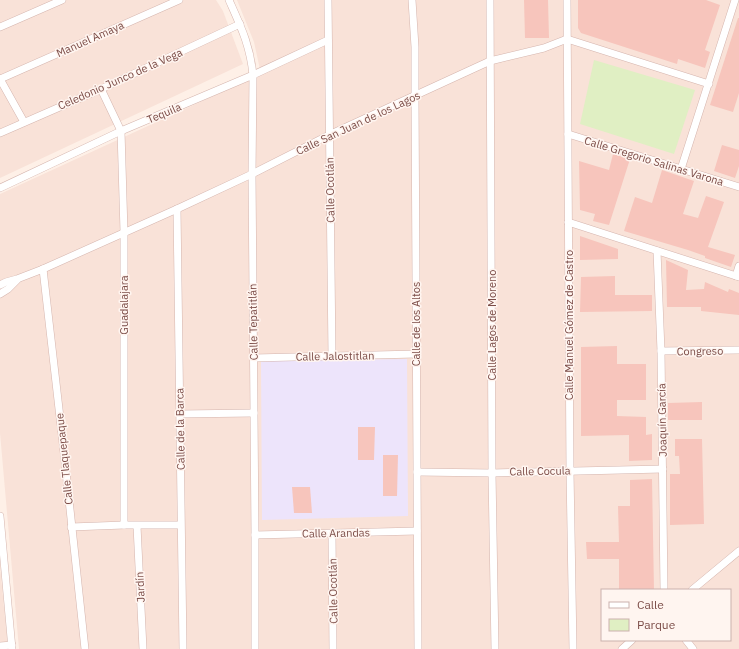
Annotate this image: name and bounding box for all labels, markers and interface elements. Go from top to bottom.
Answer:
street label: Manuel Amaya [54,18,126,60]
street label: Celedonio Junco de la Vega [55,45,185,113]
street label: Calle San Juan de los Lagos [294,88,422,158]
street label: Tequila [145,100,183,126]
street label: Calle Gregorio Salinas Varona [583,133,725,189]
street label: Calle Ocotlán [322,157,338,223]
street label: Calle Manuel Gómez de Castro [562,250,576,400]
street label: Calle Lagos de Moreno [485,269,499,381]
street label: Guadalajara [117,275,131,335]
street label: Calle de los Altos [409,282,423,366]
street label: Calle Tepatitlán [245,284,261,360]
street label: Congreso [677,344,723,358]
street label: Calle Jalostitlan [295,348,375,364]
street label: Joaquín García [654,383,670,457]
street label: Calle de la Barca [172,388,188,470]
street label: Calle Tlaquepaque [52,413,76,505]
street label: Calle Cocula [509,463,571,479]
street label: Calle Arandas [302,525,370,541]
street label: Calle Ocotlán [325,558,341,624]
street label: Jardín [132,571,148,603]
legend [601,589,731,641]
text: Calle [637,597,664,612]
text: Parque [637,617,676,632]

